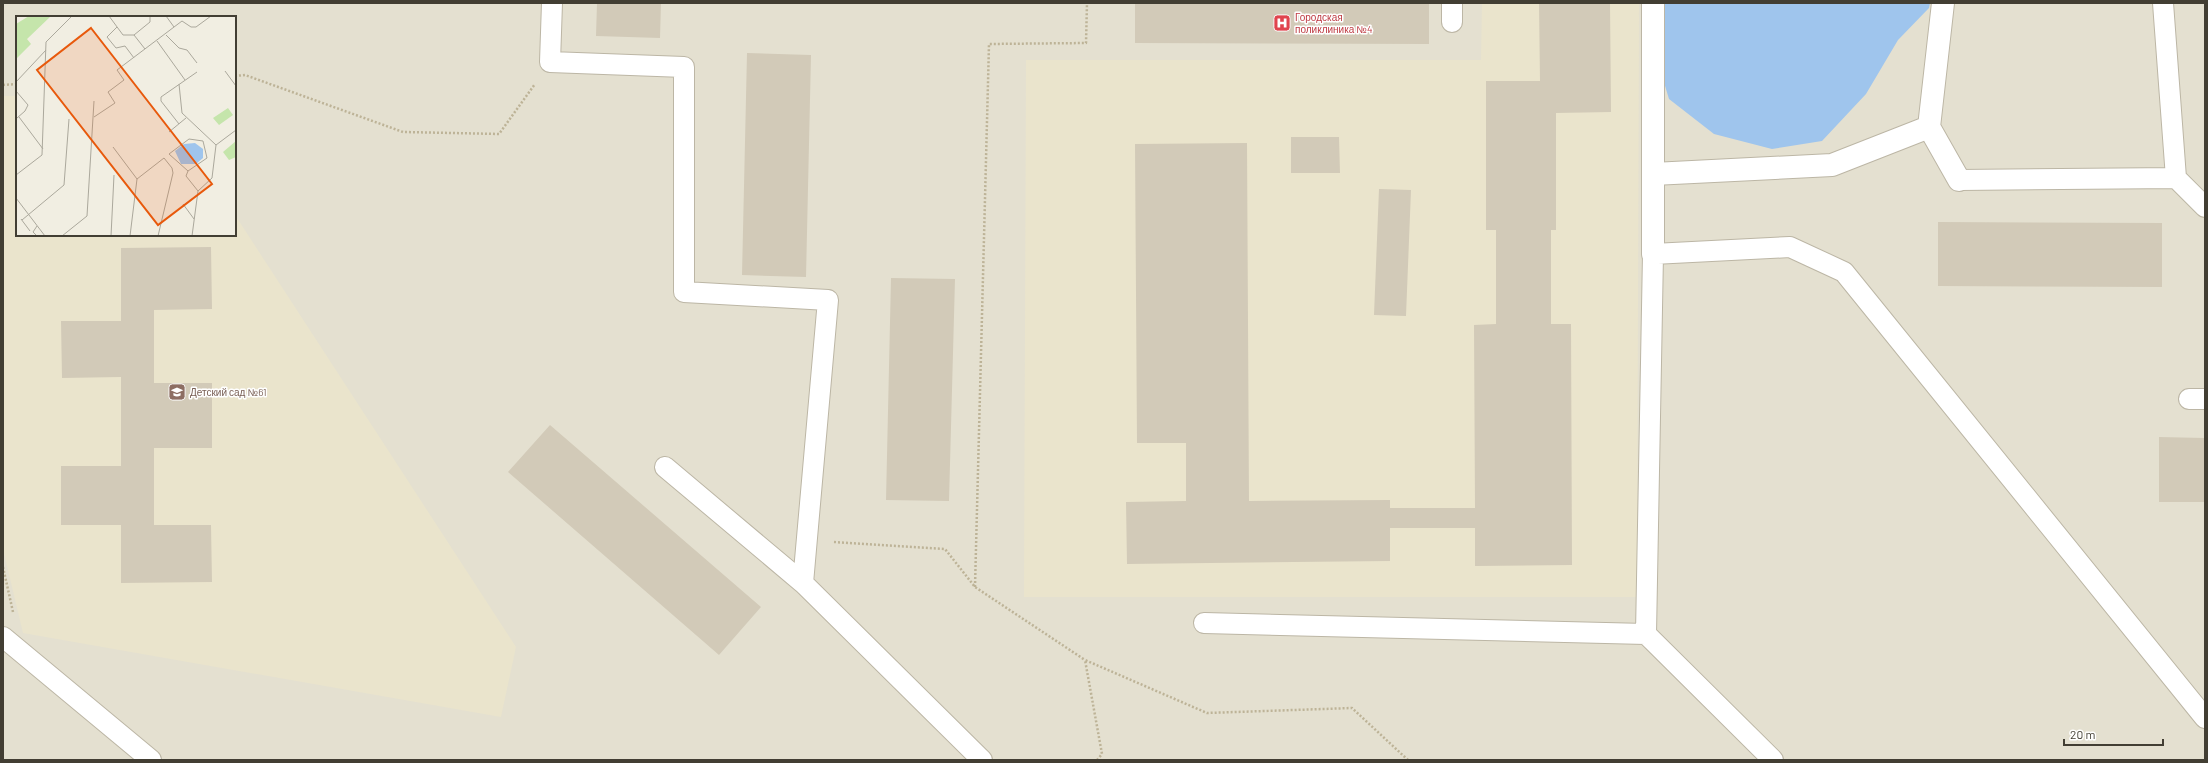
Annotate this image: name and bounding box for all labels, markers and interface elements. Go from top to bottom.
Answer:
place label: Городская поликлиника №4 [1295,11,1373,35]
hospital icon: Городская поликлиника №4 [1272,13,1292,33]
inset map [16,16,236,236]
school or university icon: Детский сад №61 [167,382,187,402]
place label: Детский сад №61 [190,386,267,398]
scale bar [2064,721,2163,747]
text: 20 m [2070,727,2096,741]

